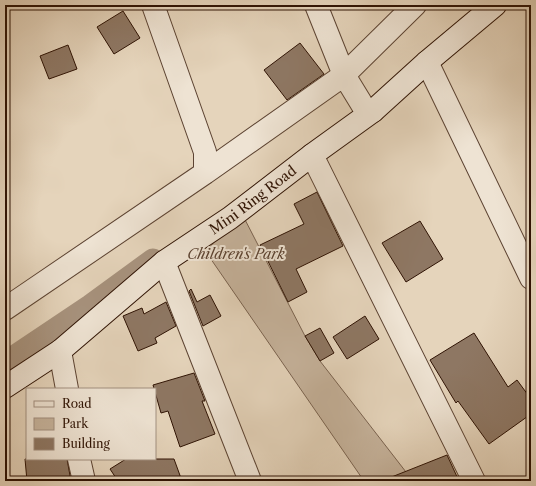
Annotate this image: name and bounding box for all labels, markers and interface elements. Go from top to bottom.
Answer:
street label: Mini Ring Road [206,161,300,238]
park label: Children's Park [187,245,285,263]
legend [26,388,156,460]
text: Road [62,396,92,411]
text: Park [62,416,89,431]
text: Building [62,436,110,451]

